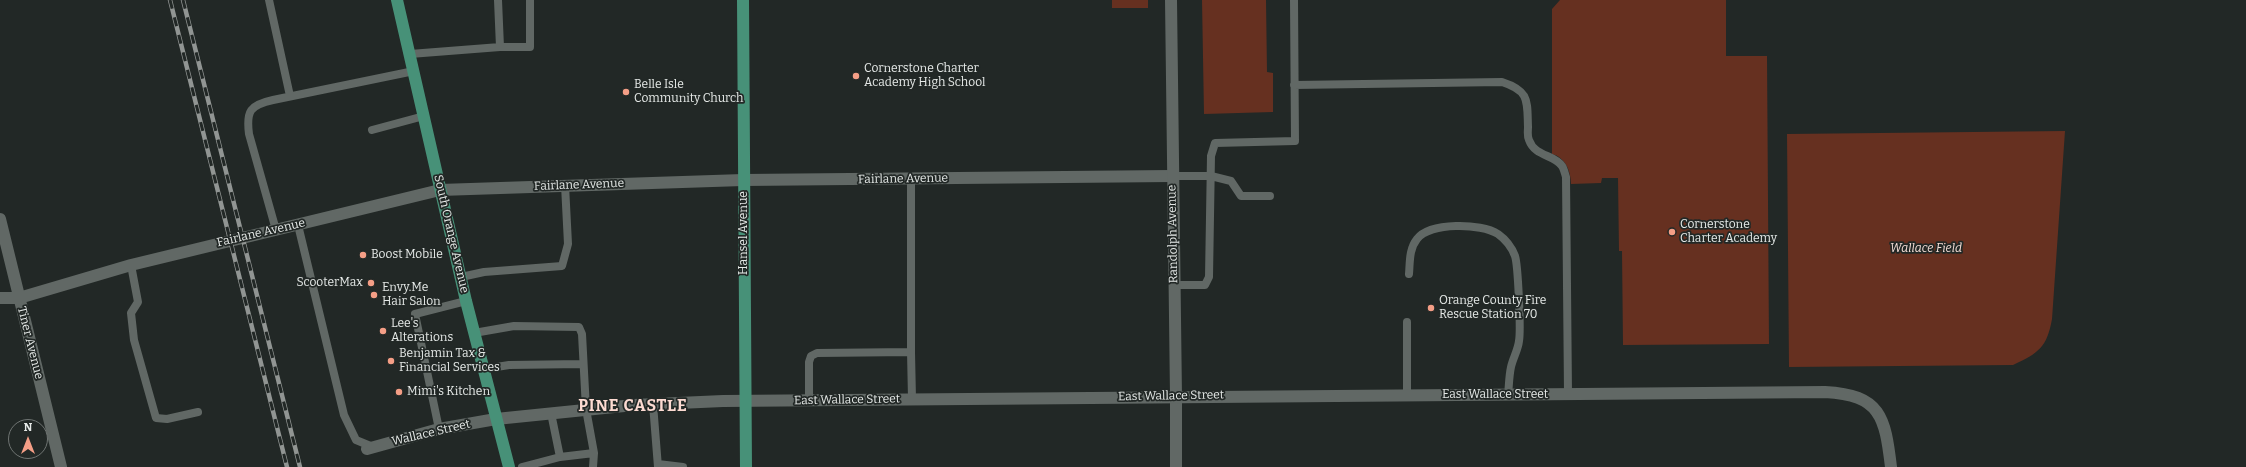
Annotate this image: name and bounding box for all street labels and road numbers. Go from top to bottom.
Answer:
street label: Fairlane Avenue [858,171,948,187]
street label: South Orange Avenue [430,173,472,295]
street label: Fairlane Avenue [534,176,624,194]
street label: Randolph Avenue [1165,185,1181,283]
street label: Hansel Avenue [737,191,751,275]
street label: Fairlane Avenue [215,216,307,250]
street label: Tiner Avenue [14,305,46,381]
street label: East Wallace Street [1118,388,1224,404]
street label: East Wallace Street [1442,388,1548,402]
street label: East Wallace Street [794,392,900,408]
street label: Wallace Street [390,417,472,449]

